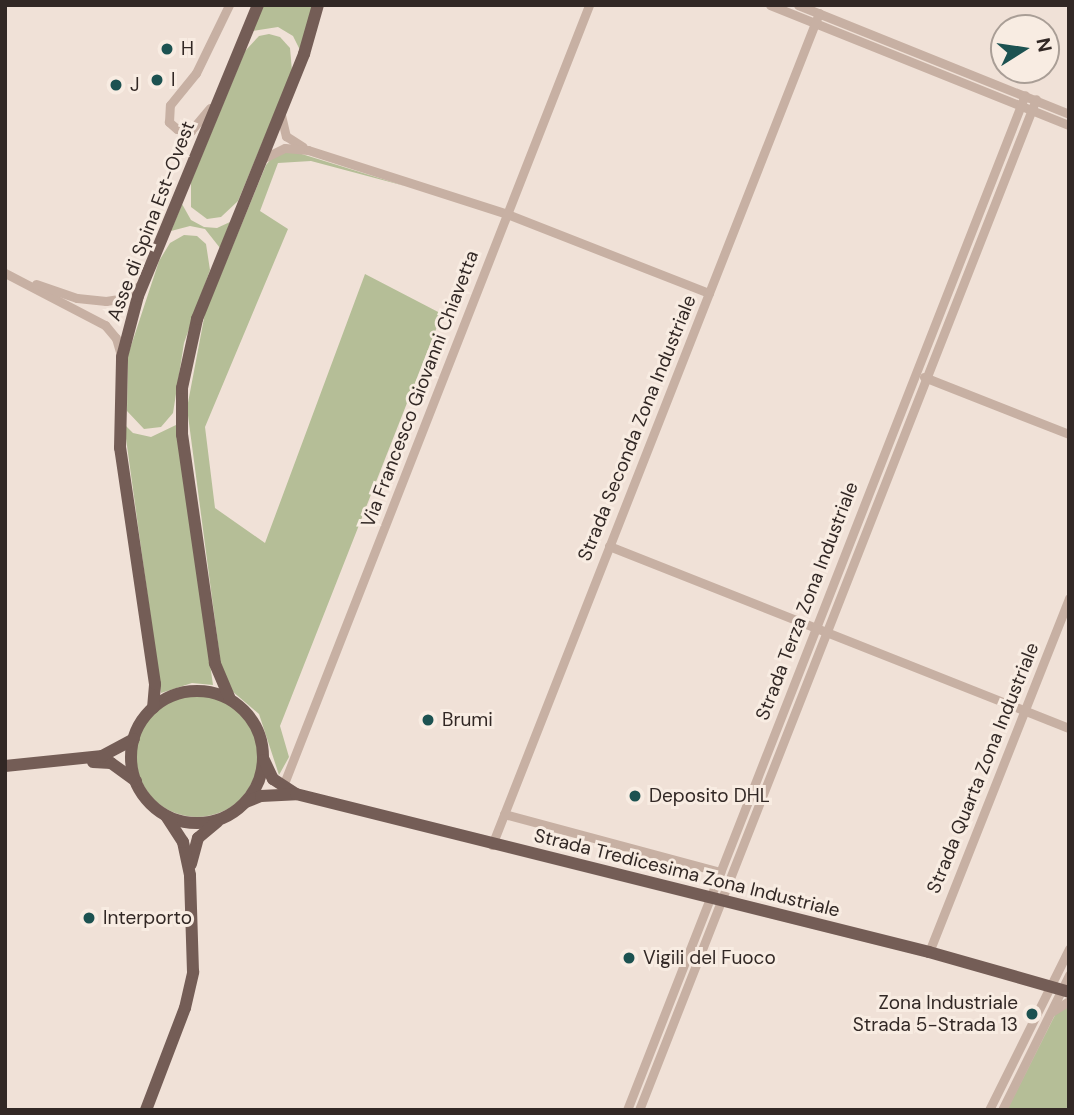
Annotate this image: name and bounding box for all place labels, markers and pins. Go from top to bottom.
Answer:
place label: H [181,38,194,60]
marker: H [159,41,175,57]
place label: I [171,69,175,91]
marker: I [149,72,165,88]
place label: J [130,74,140,96]
marker: J [108,77,124,93]
place label: Brumi [442,709,493,731]
marker: Brumi [420,712,436,728]
place label: Deposito DHL [649,785,770,807]
marker: Deposito DHL [627,788,643,804]
place label: Interporto [103,907,192,929]
marker: Interporto [81,910,97,926]
place label: Vigili del Fuoco [643,947,776,969]
marker: Vigili del Fuoco [621,950,637,966]
place label: Zona Industriale Strada 5-Strada 13 [853,992,1018,1036]
marker: Zona Industriale Strada 5-Strada 13 [1024,1006,1040,1022]

